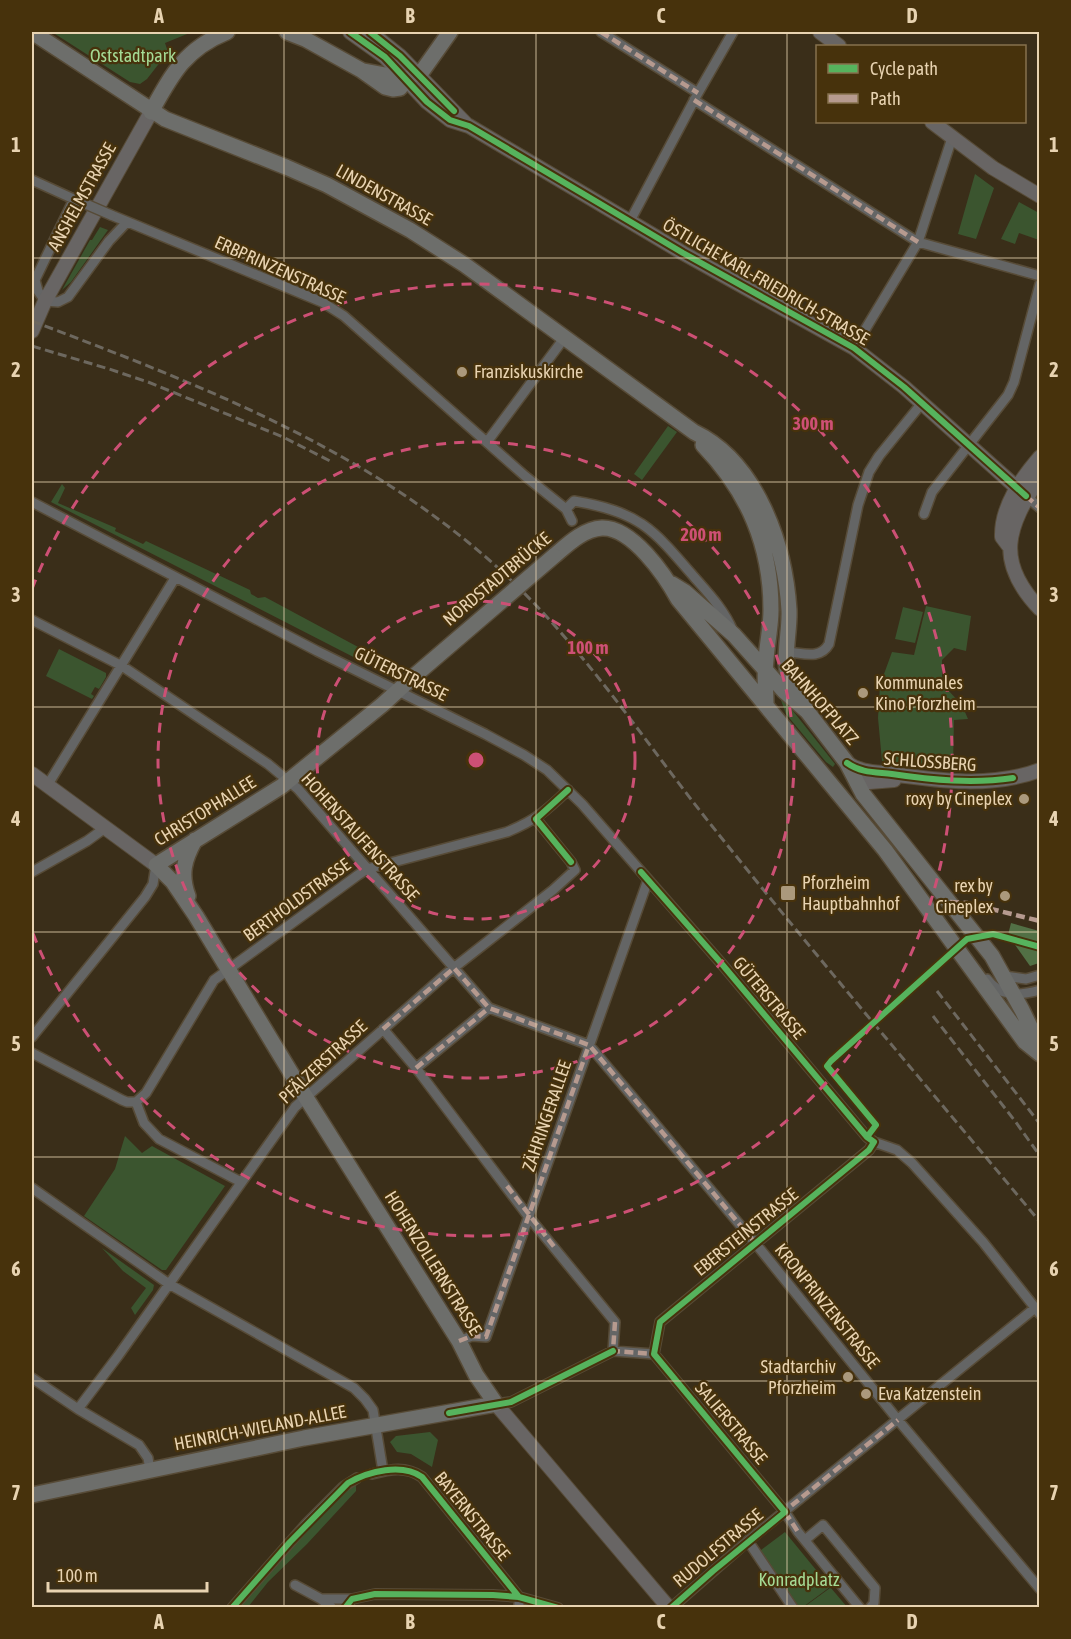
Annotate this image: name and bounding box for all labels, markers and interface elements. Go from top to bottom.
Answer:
text: A [153,4,164,27]
text: B [405,4,415,27]
text: C [657,4,666,27]
text: D [906,4,918,27]
park label: Oststadtpark [90,45,176,66]
legend [816,45,1026,123]
text: Cycle path [870,58,938,79]
text: Path [870,88,901,109]
text: 1 [11,133,21,156]
text: 1 [1049,133,1059,156]
street label: ANSHELMSTRASSE [43,139,120,254]
street label: LINDENSTRASSE [333,160,436,230]
street label: ÖSTLICHE KARL-FRIEDRICH-STRASSE [659,214,873,350]
street label: ERBPRINZENSTRASSE [212,231,349,308]
text: 2 [11,358,21,381]
text: 2 [1049,358,1059,381]
place label: Franziskuskirche [474,361,583,382]
marker: Franziskuskirche [455,365,469,379]
text: 300 m [793,413,833,434]
text: 200 m [681,524,721,545]
street label: NORDSTADTBRÜCKE [439,527,555,630]
text: 3 [11,583,21,606]
text: 3 [1049,583,1059,606]
text: 100 m [568,637,608,658]
street label: GÜTERSTRASSE [351,642,451,705]
street label: BAHNHOFPLATZ [778,655,863,749]
place label: Kommunales Kino Pforzheim [875,672,976,714]
marker: Kommunales Kino Pforzheim [856,686,870,700]
street label: SCHLOSSBERG [883,748,977,775]
centre of rings [466,750,486,770]
street label: HOHENSTAUFENSTRASSE [297,768,424,905]
street label: CHRISTOPHALLEE [150,771,259,850]
place label: roxy by Cineplex [905,788,1012,809]
marker: roxy by Cineplex [1017,792,1031,806]
text: 4 [10,807,21,830]
text: 4 [1048,807,1059,830]
street label: BERTHOLDSTRASSE [239,854,355,945]
place label: Pforzheim Hauptbahnhof [802,872,900,914]
place label: rex by Cineplex [935,875,993,917]
marker: Pforzheim Hauptbahnhof [779,884,797,902]
marker: rex by Cineplex [998,889,1012,903]
street label: GÜTERSTRASSE [729,952,810,1043]
street label: PFÄLZERSTRASSE [274,1015,371,1108]
text: 5 [11,1032,21,1055]
text: 5 [1049,1032,1059,1055]
street label: ZÄHRINGERALLEE [518,1057,575,1174]
street label: EBERSTEINSTRASSE [690,1183,802,1280]
street label: HOHENZOLLERNSTRASSE [381,1187,486,1339]
street label: KRONPRINZENSTRASSE [771,1239,884,1372]
text: 6 [11,1257,21,1280]
text: 6 [1049,1257,1059,1280]
place label: Stadtarchiv Pforzheim [761,1356,836,1398]
marker: Stadtarchiv Pforzheim [841,1370,855,1384]
street label: SALIERSTRASSE [691,1377,772,1468]
place label: Eva Katzenstein [878,1383,981,1404]
marker: Eva Katzenstein [859,1387,873,1401]
street label: HEINRICH-WIELAND-ALLEE [172,1401,348,1454]
street label: BAYERNSTRASSE [430,1467,515,1564]
text: 7 [11,1481,21,1504]
text: 7 [1049,1481,1059,1504]
street label: RUDOLFSTRASSE [669,1504,767,1591]
scale bar [48,1555,207,1593]
text: 100 m [57,1565,98,1586]
park label: Konradplatz [759,1569,840,1590]
text: A [153,1610,164,1633]
text: B [405,1610,415,1633]
text: C [657,1610,666,1633]
text: D [906,1610,918,1633]

